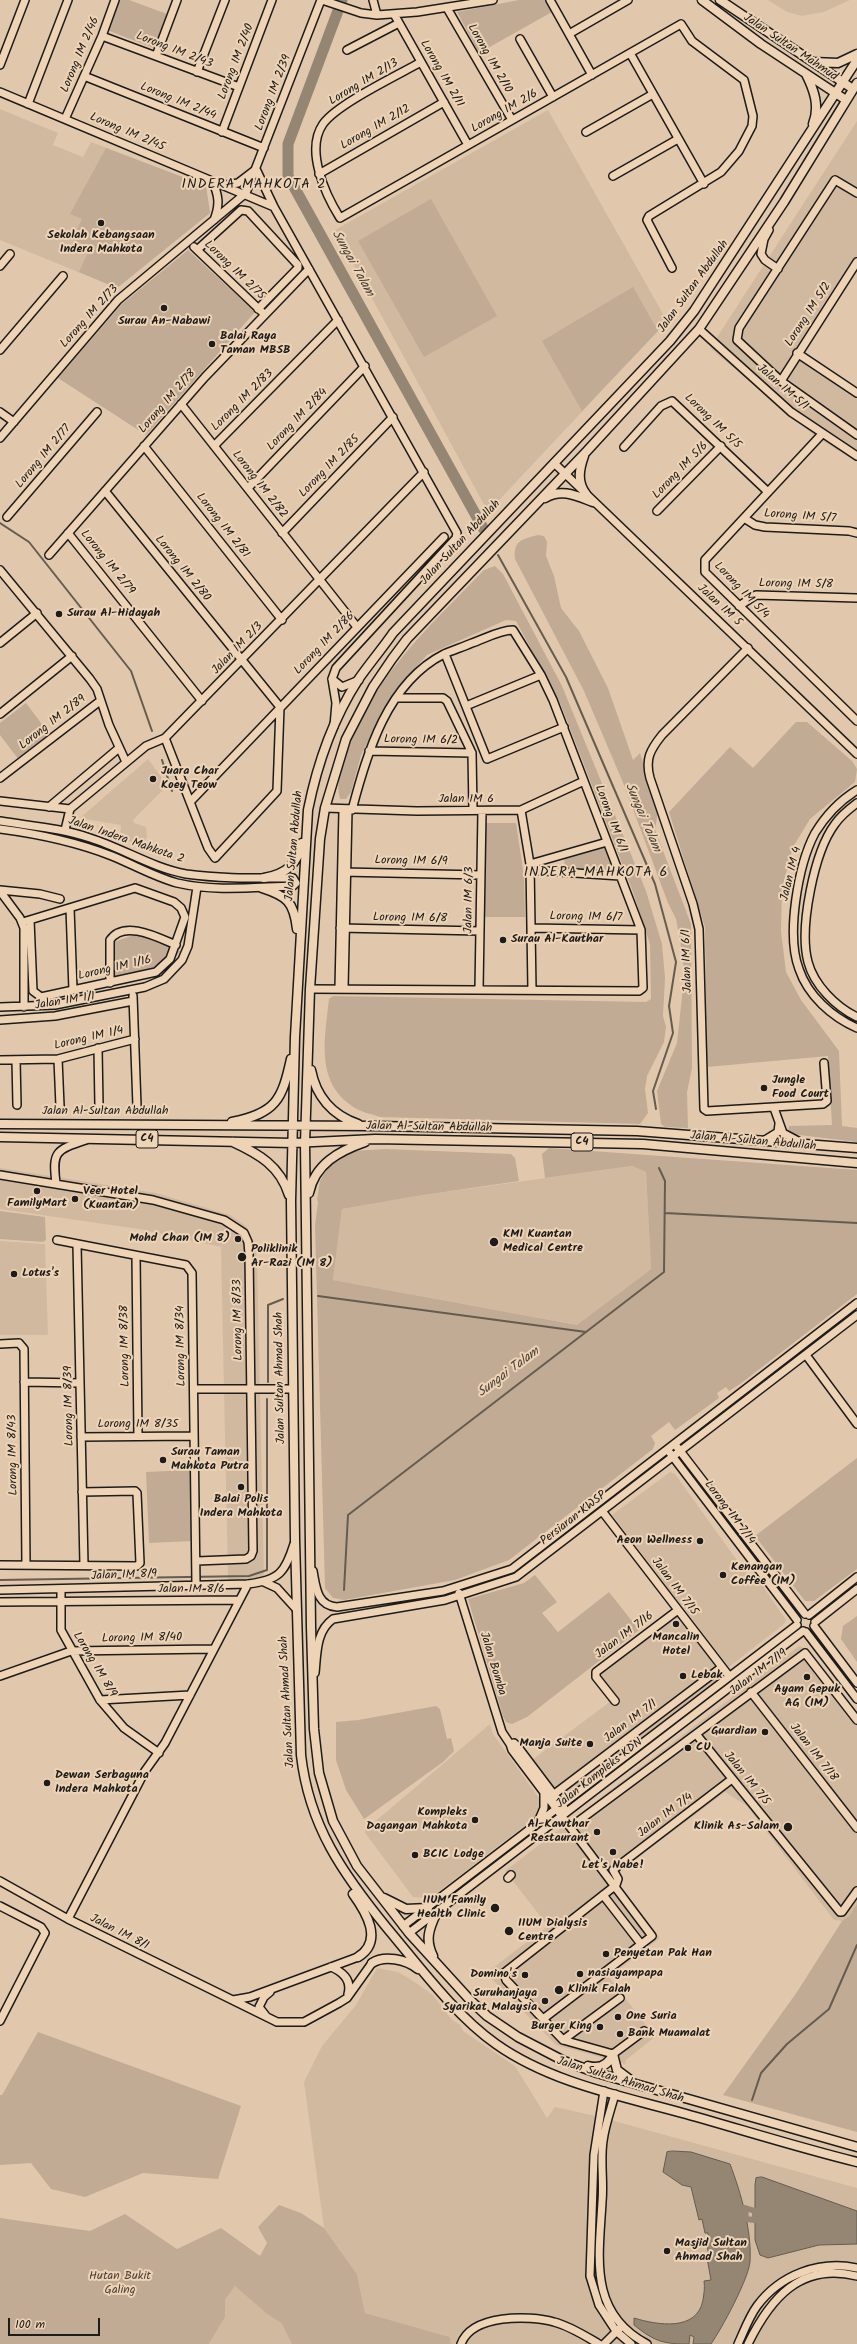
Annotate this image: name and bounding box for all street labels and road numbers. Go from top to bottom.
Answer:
street label: Jalan Sultan Mahmud [740,11,840,85]
street label: Lorong IM 2/46 [59,15,103,95]
street label: Lorong IM 2/40 [216,22,258,102]
street label: Lorong IM 2/10 [463,22,515,96]
street label: Lorong IM 2/43 [134,30,214,72]
street label: Lorong IM 2/11 [416,38,466,110]
street label: Lorong IM 2/39 [253,53,295,133]
street label: Lorong IM 2/13 [327,57,401,109]
street label: Lorong IM 2/44 [138,80,218,124]
street label: Lorong IM 2/6 [469,87,541,137]
street label: Lorong IM 2/12 [339,102,413,154]
street label: Lorong IM 2/45 [87,111,167,155]
street label: Lorong IM 2/75 [200,238,268,304]
street label: Jalan Sultan Abdullah [656,238,732,336]
street label: Lorong IM 5/2 [783,280,835,350]
street label: Lorong IM 2/73 [58,282,122,352]
street label: Jalan IM 5/1 [753,362,811,414]
street label: Lorong IM 2/78 [136,367,200,437]
street label: Lorong IM 2/83 [209,367,277,435]
street label: Lorong IM 2/84 [265,386,331,454]
street label: Lorong IM 5/5 [681,391,743,453]
street label: Lorong IM 2/77 [13,422,75,492]
street label: Lorong IM 2/85 [297,433,363,501]
street label: Lorong IM 5/6 [650,440,712,502]
street label: Lorong IM 2/82 [228,448,290,522]
street label: Lorong IM 2/81 [192,491,252,561]
street label: Jalan Sultan Abdullah [418,498,504,588]
street label: Lorong IM 5/7 [763,507,837,527]
street label: Lorong IM 2/79 [77,528,137,598]
street label: Lorong IM 2/80 [151,533,213,605]
street label: Lorong IM 5/4 [710,560,772,622]
street label: Lorong IM 5/8 [759,577,833,593]
street label: Jalan IM 5 [694,582,744,630]
street label: Lorong IM 2/86 [292,610,358,678]
street label: Jalan IM 2/3 [210,620,266,678]
street label: Lorong IM 2/89 [17,693,89,753]
street label: Lorong IM 6/2 [384,733,458,749]
street label: Lorong IM 6/1 [591,783,629,855]
street label: Jalan Sultan Abdullah [283,790,307,902]
street label: Jalan IM 6 [438,793,494,807]
street label: Jalan Indera Mahkota 2 [66,814,186,868]
street label: Jalan IM 4 [778,845,806,903]
street label: Lorong IM 6/9 [374,854,448,870]
street label: Jalan IM 6/3 [462,866,478,934]
street label: Lorong IM 6/7 [550,910,622,926]
street label: Lorong IM 6/8 [373,911,447,927]
street label: Jalan IM 6/1 [680,929,696,993]
street label: Lorong IM 1/16 [77,954,153,984]
street label: Jalan IM 1/1 [34,990,96,1014]
street label: Lorong IM 1/4 [53,1024,125,1054]
street label: Jalan Al-Sultan Abdullah [42,1105,168,1119]
street label: Jalan Al-Sultan Abdullah [366,1120,492,1136]
street label: Jalan Al-Sultan Abdullah [689,1129,817,1155]
road number: C4 [136,1130,158,1148]
road number: C4 [571,1133,593,1151]
street label: Lorong IM 8/33 [231,1279,247,1361]
street label: Lorong IM 8/38 [118,1305,134,1387]
street label: Lorong IM 8/34 [174,1305,190,1387]
street label: Jalan Sultan Ahmad Shah [273,1312,289,1444]
street label: Lorong IM 8/39 [62,1366,78,1446]
street label: Lorong IM 8/43 [6,1414,22,1496]
street label: Lorong IM 8/35 [97,1418,179,1432]
street label: Lorong IM 7/14 [700,1478,758,1548]
street label: Persiaran KWSP [538,1489,610,1549]
street label: Jalan IM 7/15 [647,1555,701,1619]
street label: Jalan IM 8/9 [91,1568,157,1584]
street label: Jalan IM 8/6 [157,1583,225,1597]
street label: Jalan IM 7/16 [593,1609,657,1663]
street label: Lorong IM 8/9 [69,1630,119,1700]
street label: Lorong IM 8/40 [102,1631,182,1647]
street label: Jalan Bomba [476,1631,508,1697]
street label: Jalan Sultan Ahmad Shah [277,1636,299,1768]
street label: Jalan IM 7/19 [727,1647,791,1699]
street label: Jalan IM 7/1 [602,1697,660,1747]
street label: Jalan IM 7/18 [786,1721,840,1785]
street label: Jalan Kompleks KDN [554,1736,646,1812]
street label: Jalan IM 7/5 [720,1749,772,1809]
street label: Jalan IM 7/4 [636,1791,696,1841]
street label: Jalan IM 8/1 [87,1912,151,1954]
street label: Jalan Sultan Ahmad Shah [555,2055,685,2107]

